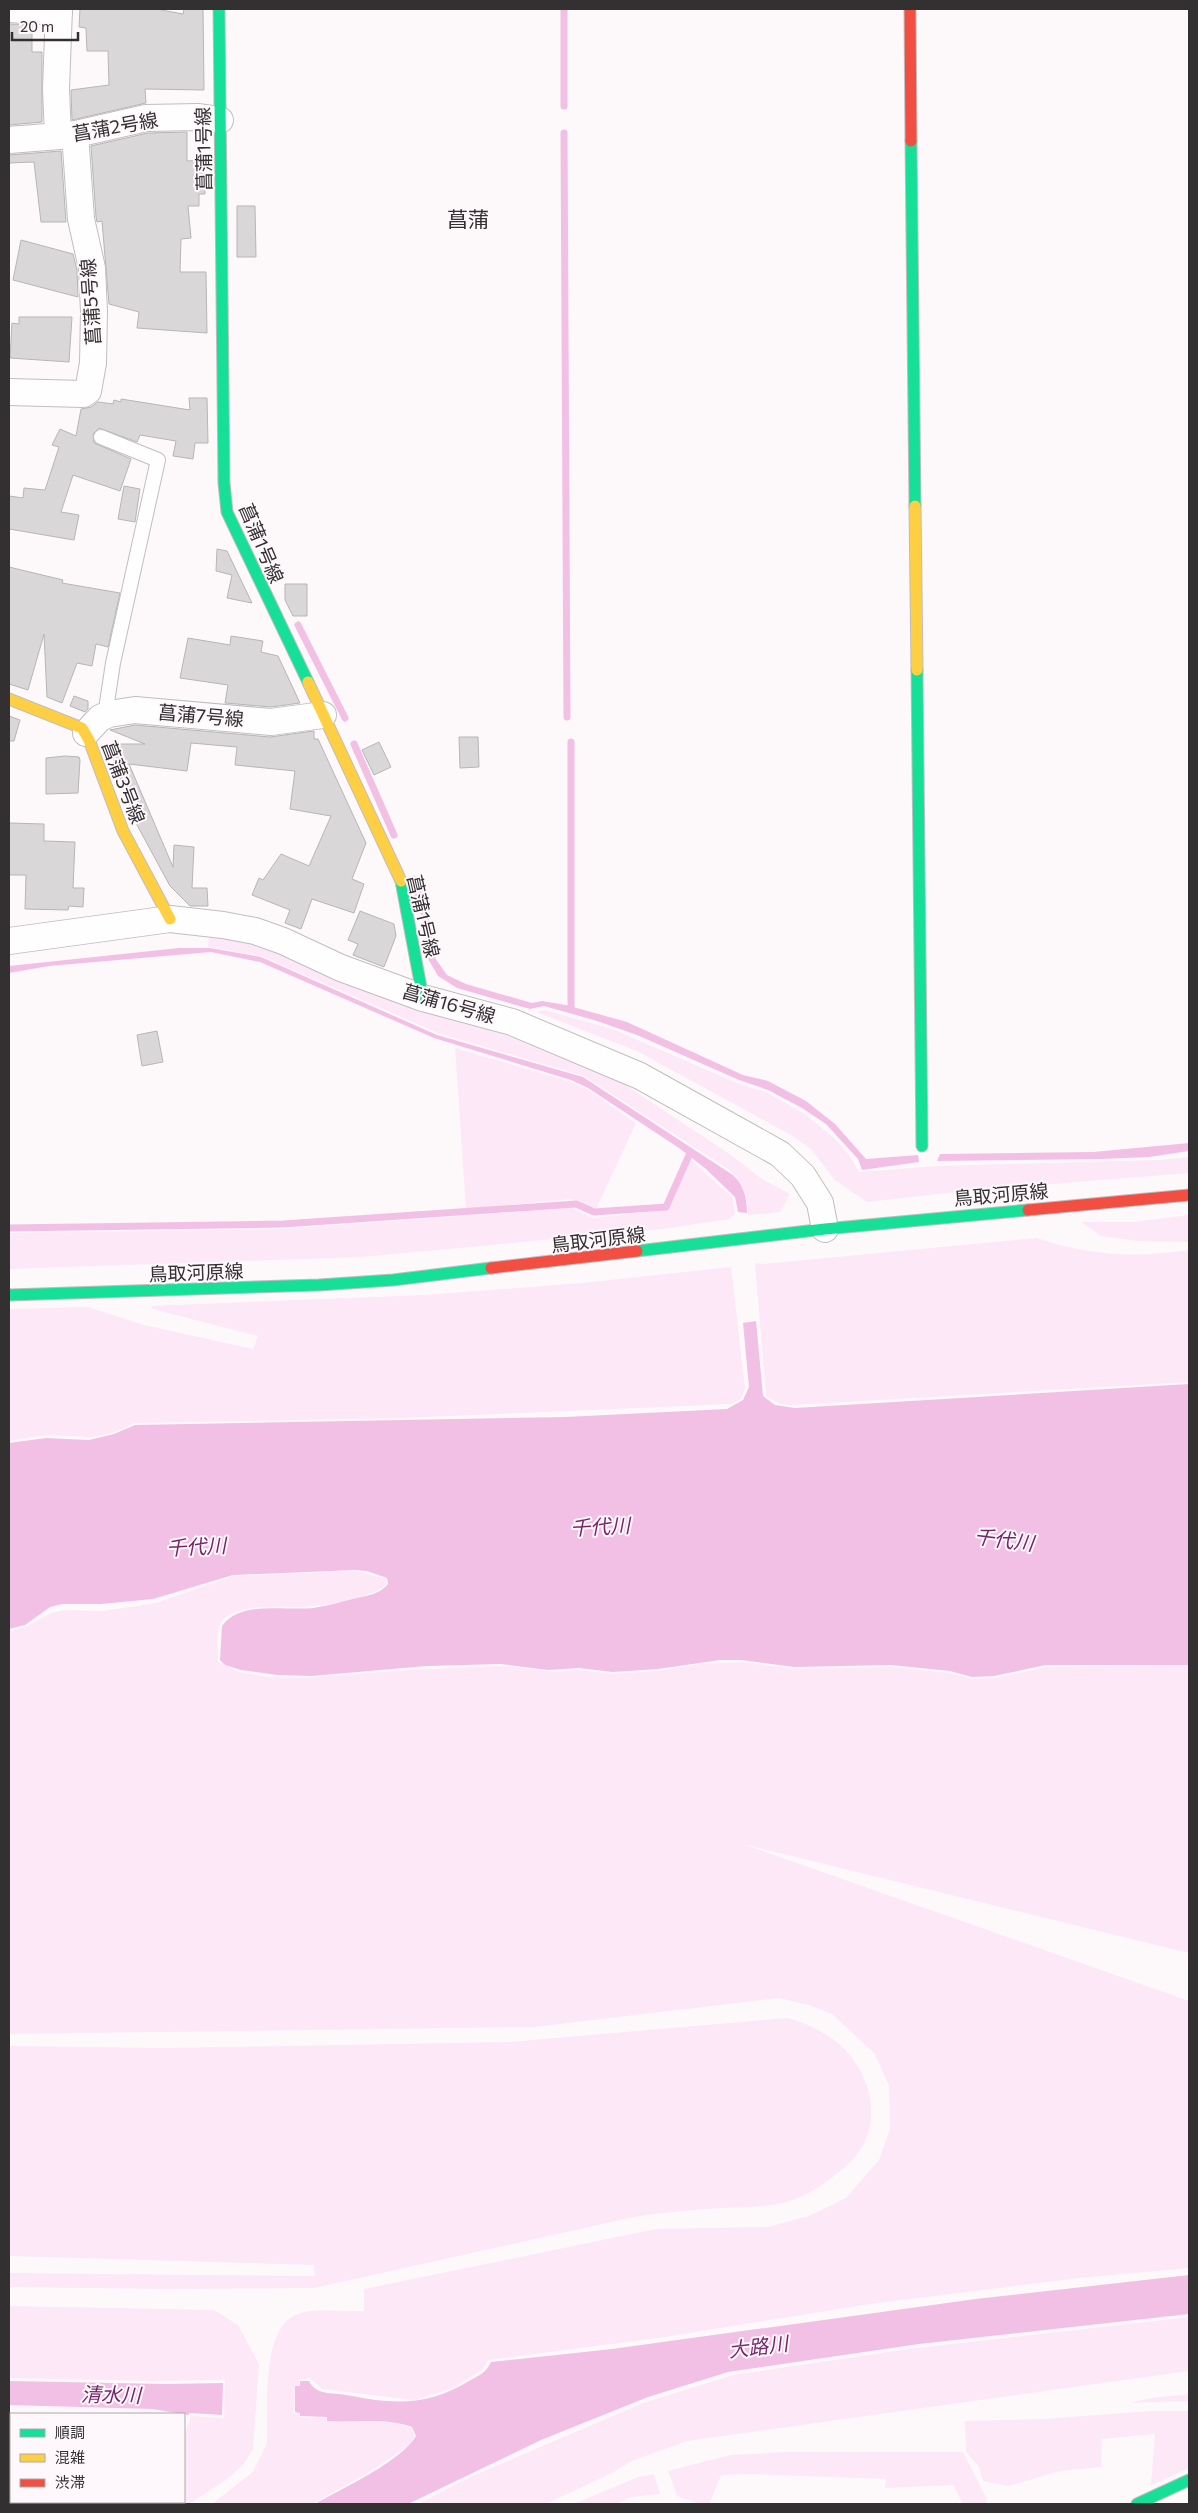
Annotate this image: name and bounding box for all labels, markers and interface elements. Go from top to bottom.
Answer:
scale bar [12,10,79,42]
text: 20 m [20,17,54,35]
street label: 菖蒲2号線 [70,107,160,145]
street label: 菖蒲1号線 [191,107,215,191]
district label: 菖蒲 [447,206,489,231]
street label: 菖蒲5号線 [75,258,105,346]
street label: 菖蒲1号線 [235,500,289,586]
street label: 菖蒲7号線 [157,700,245,730]
street label: 菖蒲3号線 [98,737,150,827]
street label: 菖蒲1号線 [403,872,445,960]
street label: 菖蒲16号線 [400,979,498,1027]
street label: 鳥取河原線 [953,1178,1049,1210]
street label: 鳥取河原線 [549,1222,647,1256]
street label: 鳥取河原線 [148,1259,244,1285]
water label: 千代川 [569,1512,633,1540]
water label: 千代川 [973,1523,1037,1555]
water label: 千代川 [165,1532,229,1560]
water label: 大路川 [727,2330,791,2362]
water label: 清水川 [81,2381,143,2407]
legend [10,2413,185,2503]
text: 順調 [55,2423,85,2441]
text: 混雑 [55,2448,85,2466]
text: 渋滞 [55,2473,85,2491]

